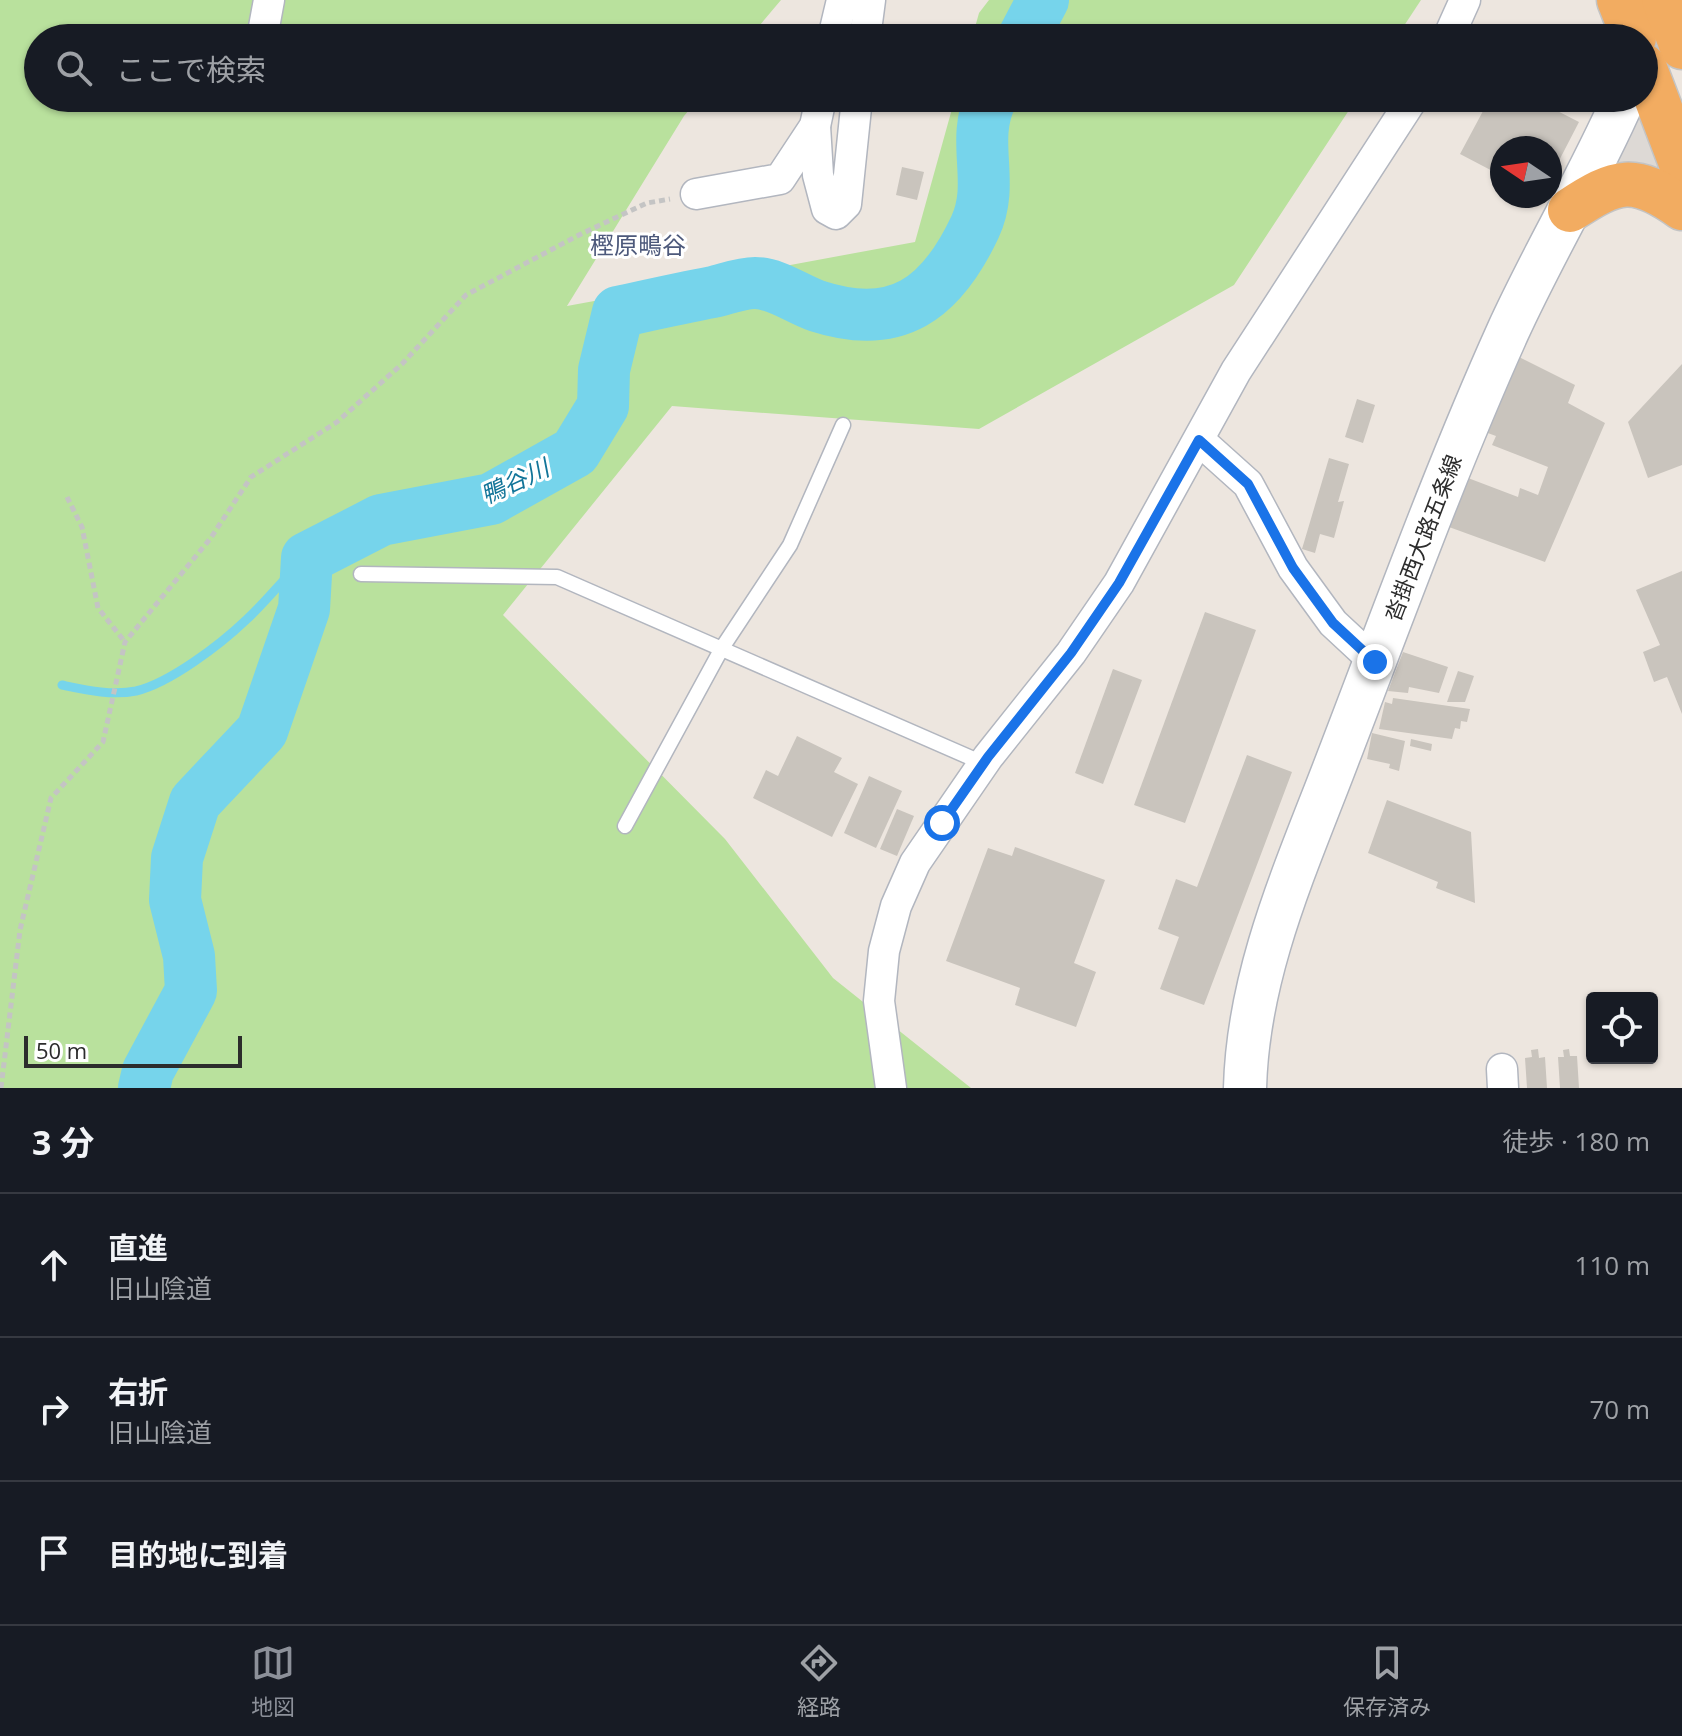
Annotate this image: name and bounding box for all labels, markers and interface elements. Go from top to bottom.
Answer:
search box [24,24,1658,112]
icon: search [52,46,96,90]
text: ここで検索 [116,49,266,90]
north arrow [1490,136,1562,208]
district label: 樫原鴫谷 [590,228,686,261]
water label: 鴨谷川 [475,449,557,511]
street label: 沓掛西大路五条線 [1377,450,1468,625]
route end [1357,644,1393,680]
route start [924,805,960,841]
map controls [1586,992,1658,1064]
button: locate [1586,992,1658,1064]
scale bar [24,1032,242,1068]
text: 50 m [36,1035,87,1065]
text: 3 分 [32,1119,94,1165]
text: 徒歩 · 180 m [1502,1123,1650,1159]
text: 直進 [108,1227,168,1268]
icon: ahead [32,1243,76,1287]
text: 110 m [1575,1247,1650,1283]
text: 旧山陰道 [108,1270,212,1306]
text: 右折 [108,1371,168,1412]
icon: right [32,1387,76,1431]
text: 70 m [1589,1391,1650,1427]
text: 旧山陰道 [108,1414,212,1450]
icon: arrive [32,1531,76,1575]
text: 目的地に到着 [108,1534,288,1575]
tab: 地図 [251,1641,295,1721]
tab: 経路 [797,1641,841,1721]
tab: 保存済み [1343,1641,1431,1721]

